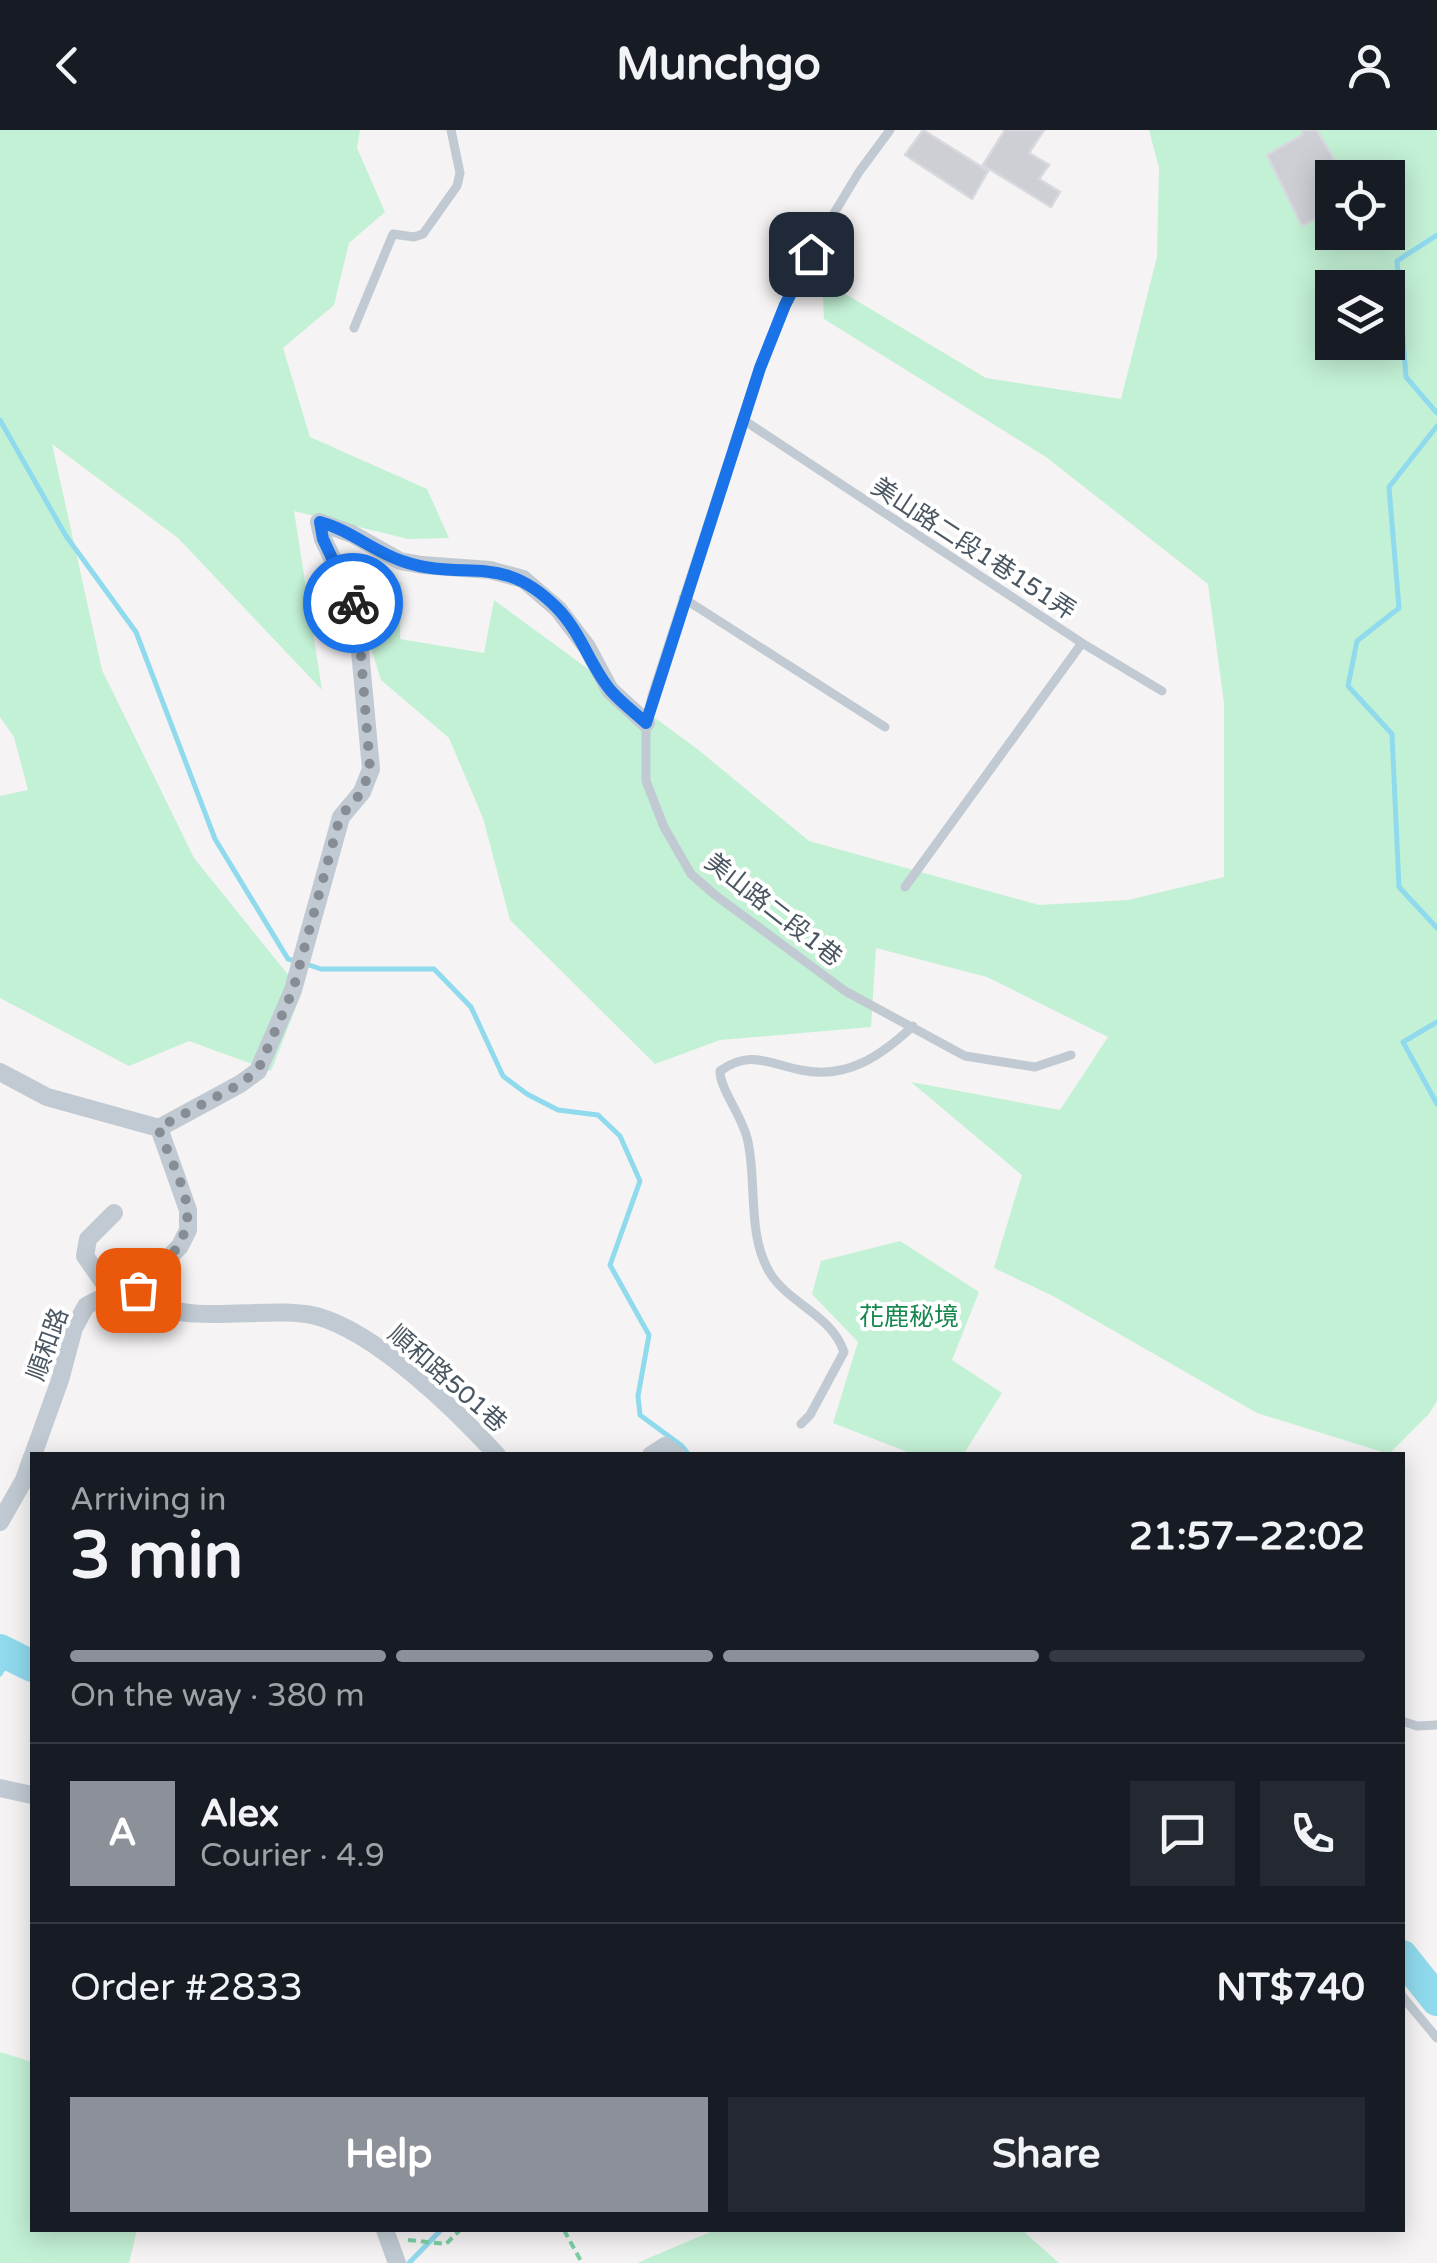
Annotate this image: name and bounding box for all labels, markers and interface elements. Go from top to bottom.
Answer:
icon: back [40,38,95,93]
text: Munchgo [616,38,821,92]
icon: person [1342,38,1397,93]
map controls [1315,160,1405,360]
button: locate [1315,160,1405,250]
pin [769,212,854,297]
icon: home [784,227,839,282]
button: layers [1315,270,1405,360]
street label: 美山路二段1巷151弄 [866,471,1081,626]
courier [303,553,403,653]
icon: bike [326,576,381,631]
street label: 美山路二段1巷 [699,847,848,973]
pin [96,1248,181,1333]
icon: bag [111,1263,166,1318]
park label: 花鹿秘境 [859,1302,959,1332]
street label: 順和路 [21,1304,75,1385]
street label: 順和路501巷 [382,1319,513,1438]
text: Arriving in [70,1481,227,1519]
text: 21:57–22:02 [1129,1514,1365,1560]
text: 3 min [70,1517,243,1596]
text: On the way · 380 m [70,1677,365,1715]
button: chat [1130,1781,1235,1886]
button: phone [1260,1781,1365,1886]
text: Alex [200,1791,279,1837]
text: A [108,1810,137,1856]
text: Courier · 4.9 [200,1837,385,1875]
text: Order #2833 [70,1965,303,2011]
text: NT$740 [1216,1965,1365,2011]
button: Help [70,2097,708,2212]
button: Share [728,2097,1365,2212]

